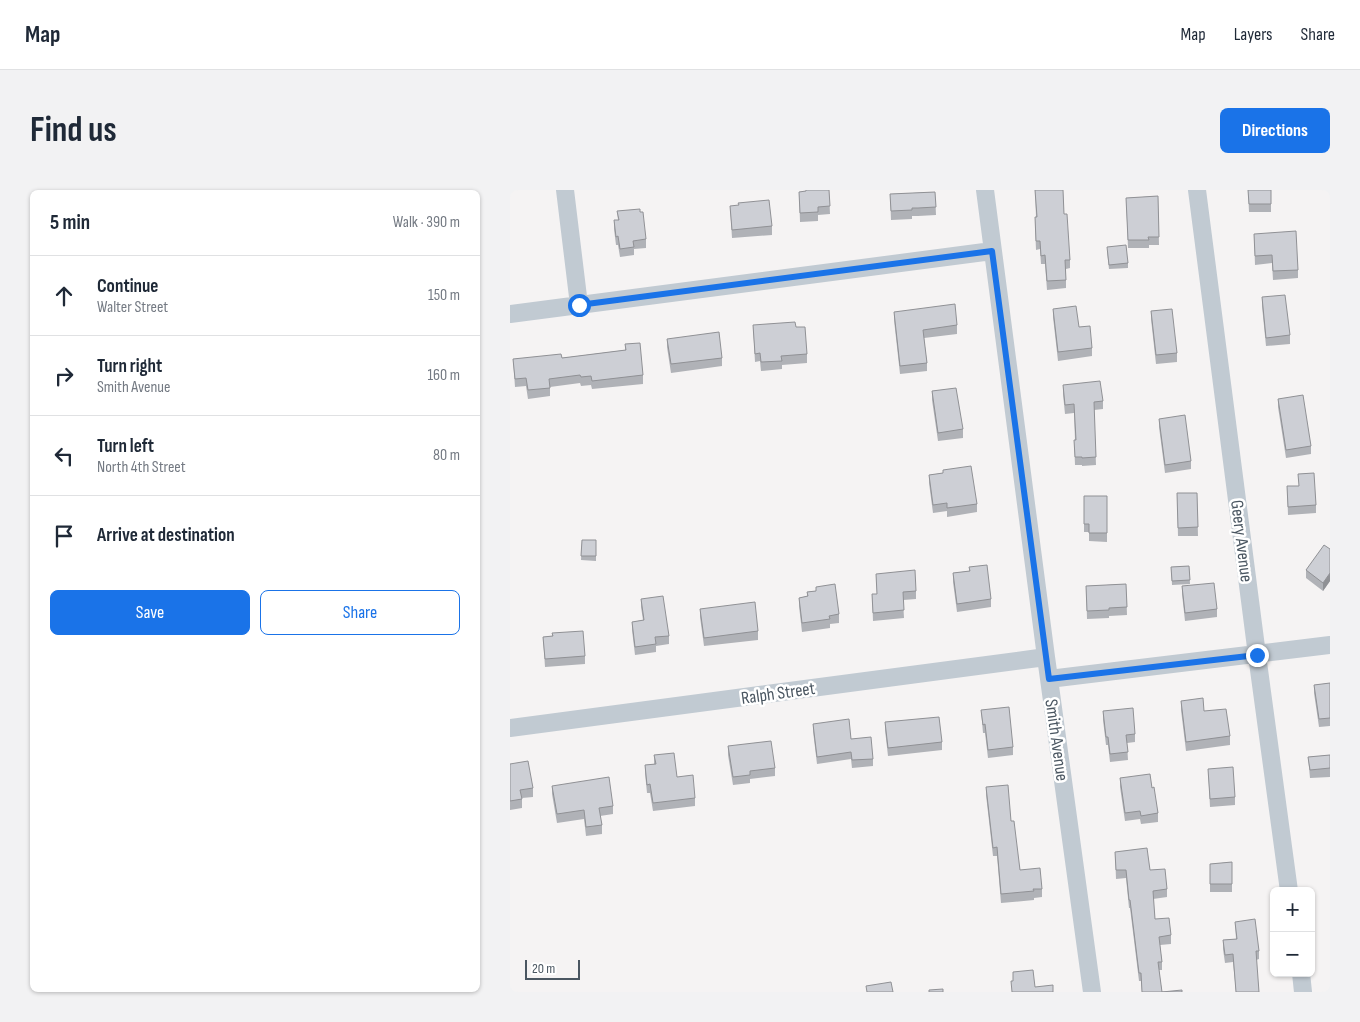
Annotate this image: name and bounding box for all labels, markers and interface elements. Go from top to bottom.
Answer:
text: Map [25,20,60,49]
text: Map [1181,24,1206,45]
text: Layers [1234,24,1273,45]
text: Share [1301,24,1335,45]
button: Directions [1220,108,1330,153]
text: Find us [30,109,117,152]
text: 5 min [50,210,90,235]
text: Walk · 390 m [393,213,460,232]
text: Continue [97,275,158,298]
icon: ahead [50,282,78,310]
text: 150 m [428,286,460,305]
route start [568,294,591,317]
text: Walter Street [97,298,168,317]
text: Turn right [97,355,162,378]
icon: right [50,362,78,390]
text: 160 m [427,366,460,385]
text: Smith Avenue [97,378,171,397]
text: Turn left [97,435,154,458]
icon: left [50,442,78,470]
text: 80 m [433,446,460,465]
text: North 4th Street [97,458,186,477]
street label: Geery Avenue [1226,499,1257,583]
icon: arrive [50,522,78,550]
text: Arrive at destination [97,524,235,547]
button: Save [50,590,250,635]
button: Share [260,590,460,635]
route end [1246,644,1269,667]
street label: Ralph Street [740,678,817,709]
street label: Smith Avenue [1040,698,1073,782]
map controls [1270,887,1315,977]
button: + [1270,887,1315,932]
button: − [1270,932,1315,977]
scale bar [525,957,580,980]
text: 20 m [532,960,555,977]

